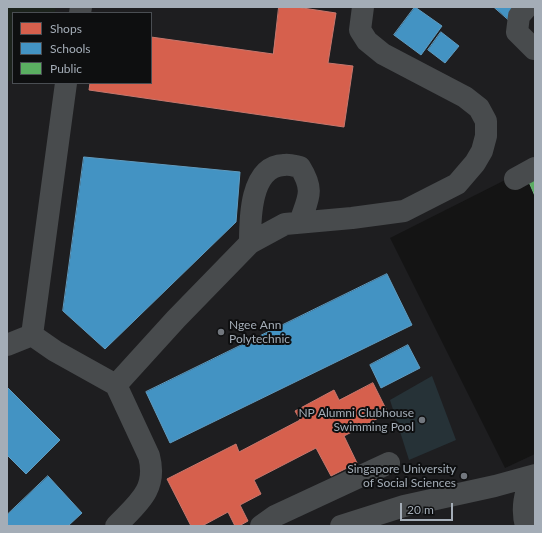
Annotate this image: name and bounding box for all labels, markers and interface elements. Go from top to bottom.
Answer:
legend [12,12,152,84]
text: Shops [50,21,82,36]
text: Schools [50,41,91,56]
text: Public [50,61,82,76]
place label: Ngee Ann Polytechnic [229,318,290,346]
marker: Ngee Ann Polytechnic [216,327,226,337]
place label: NP Alumni Clubhouse Swimming Pool [298,406,414,434]
marker: NP Alumni Clubhouse Swimming Pool [417,415,427,425]
place label: Singapore University of Social Sciences [347,462,456,490]
marker: Singapore University of Social Sciences [459,471,469,481]
scale bar [402,495,455,521]
text: 20 m [407,502,434,517]

